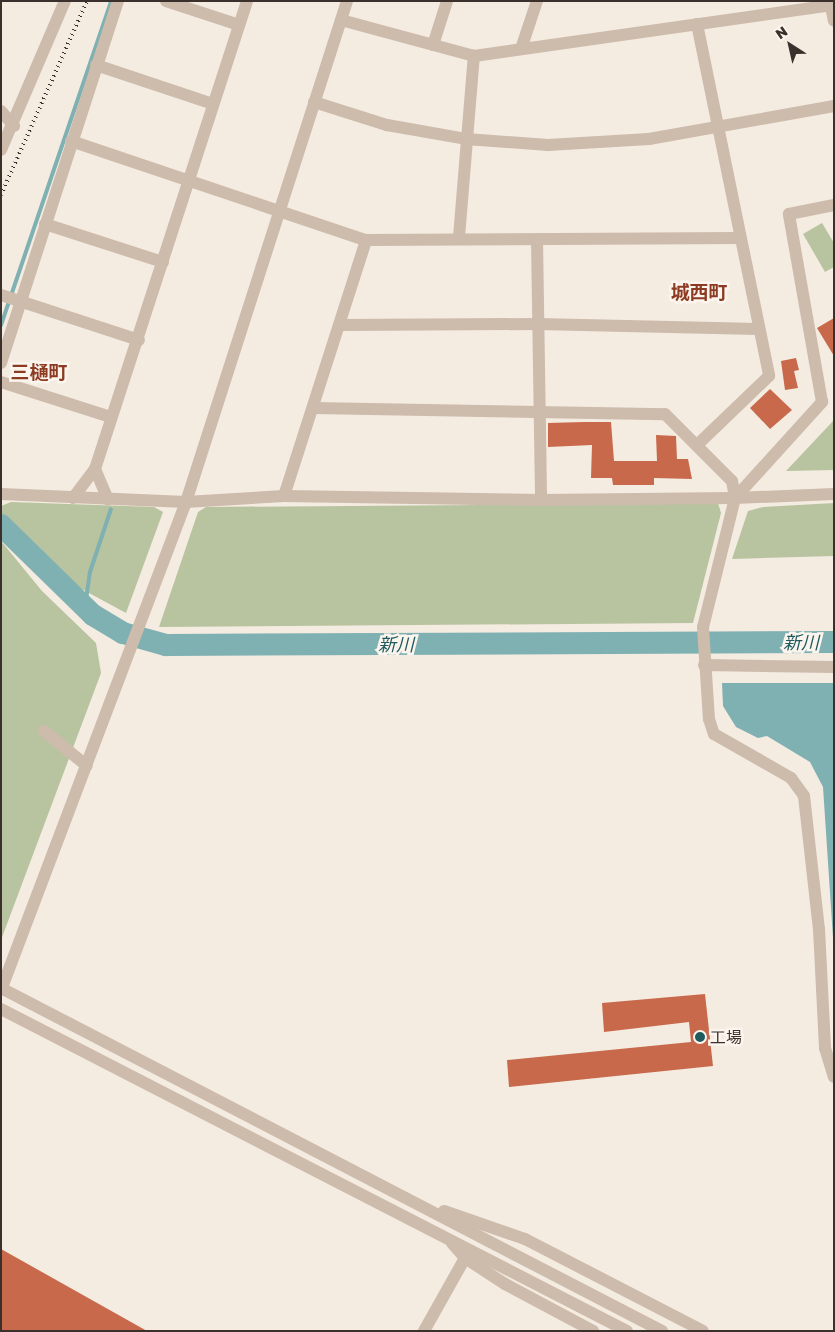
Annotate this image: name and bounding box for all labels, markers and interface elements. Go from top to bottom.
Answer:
north arrow [765,20,815,70]
text: N [772,22,790,42]
district label: 城西町 [671,281,727,303]
district label: 三樋町 [11,361,67,383]
water label: 新川 [783,631,819,653]
water label: 新川 [378,633,414,655]
place label: 工場 [710,1027,742,1047]
marker: 工場 [694,1031,706,1043]

